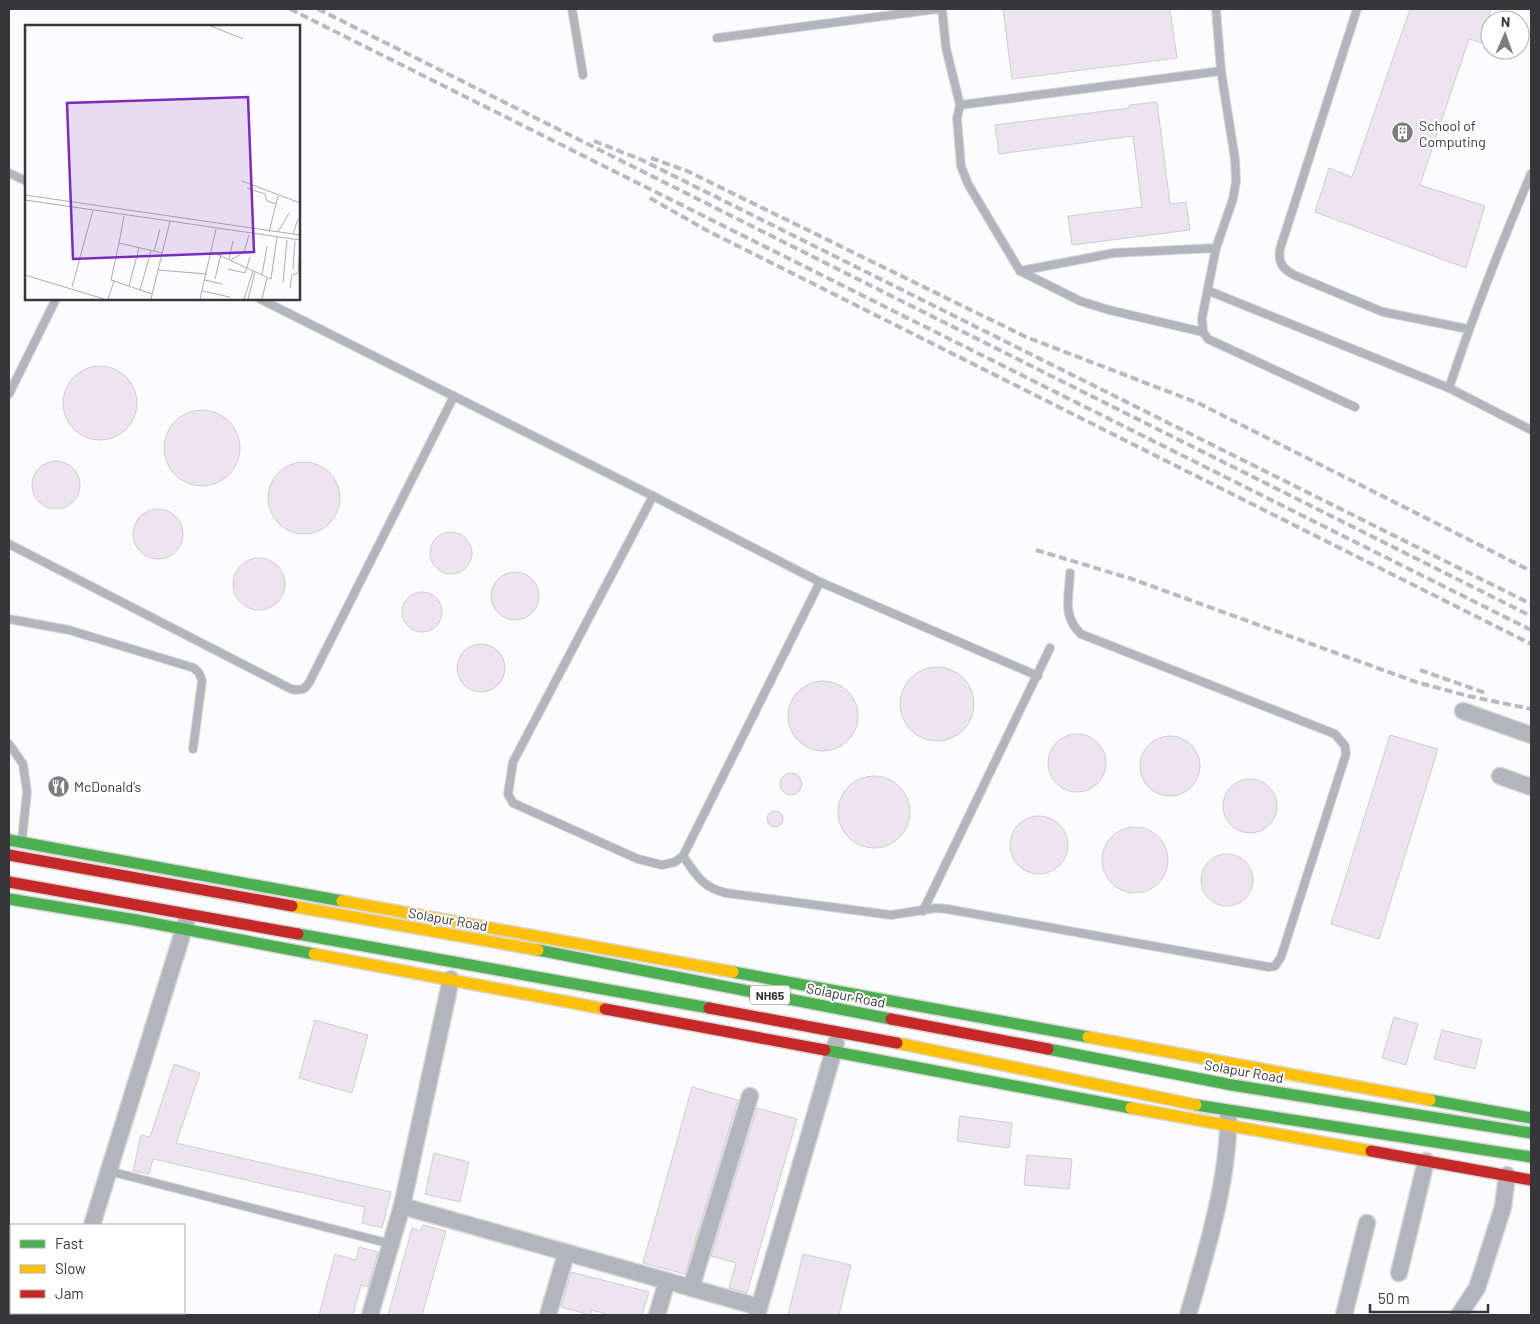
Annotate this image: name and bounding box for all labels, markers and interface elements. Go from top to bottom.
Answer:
north arrow [1480,10,1530,60]
text: N [1501,13,1510,30]
inset map [25,25,300,300]
place label: School of Computing [1419,117,1486,150]
building icon: School of Computing [1391,121,1415,145]
restaurant icon: McDonald's [46,774,70,798]
place label: McDonald's [74,778,142,795]
street label: Solapur Road [407,904,489,934]
street label: Solapur Road [805,979,887,1011]
road number: NH65 [750,986,790,1004]
street label: Solapur Road [1203,1056,1285,1086]
legend [10,1224,185,1314]
text: Fast [55,1234,83,1252]
text: Slow [55,1259,86,1277]
scale bar [1370,1282,1488,1314]
text: Jam [55,1284,84,1302]
text: 50 m [1378,1289,1410,1307]

